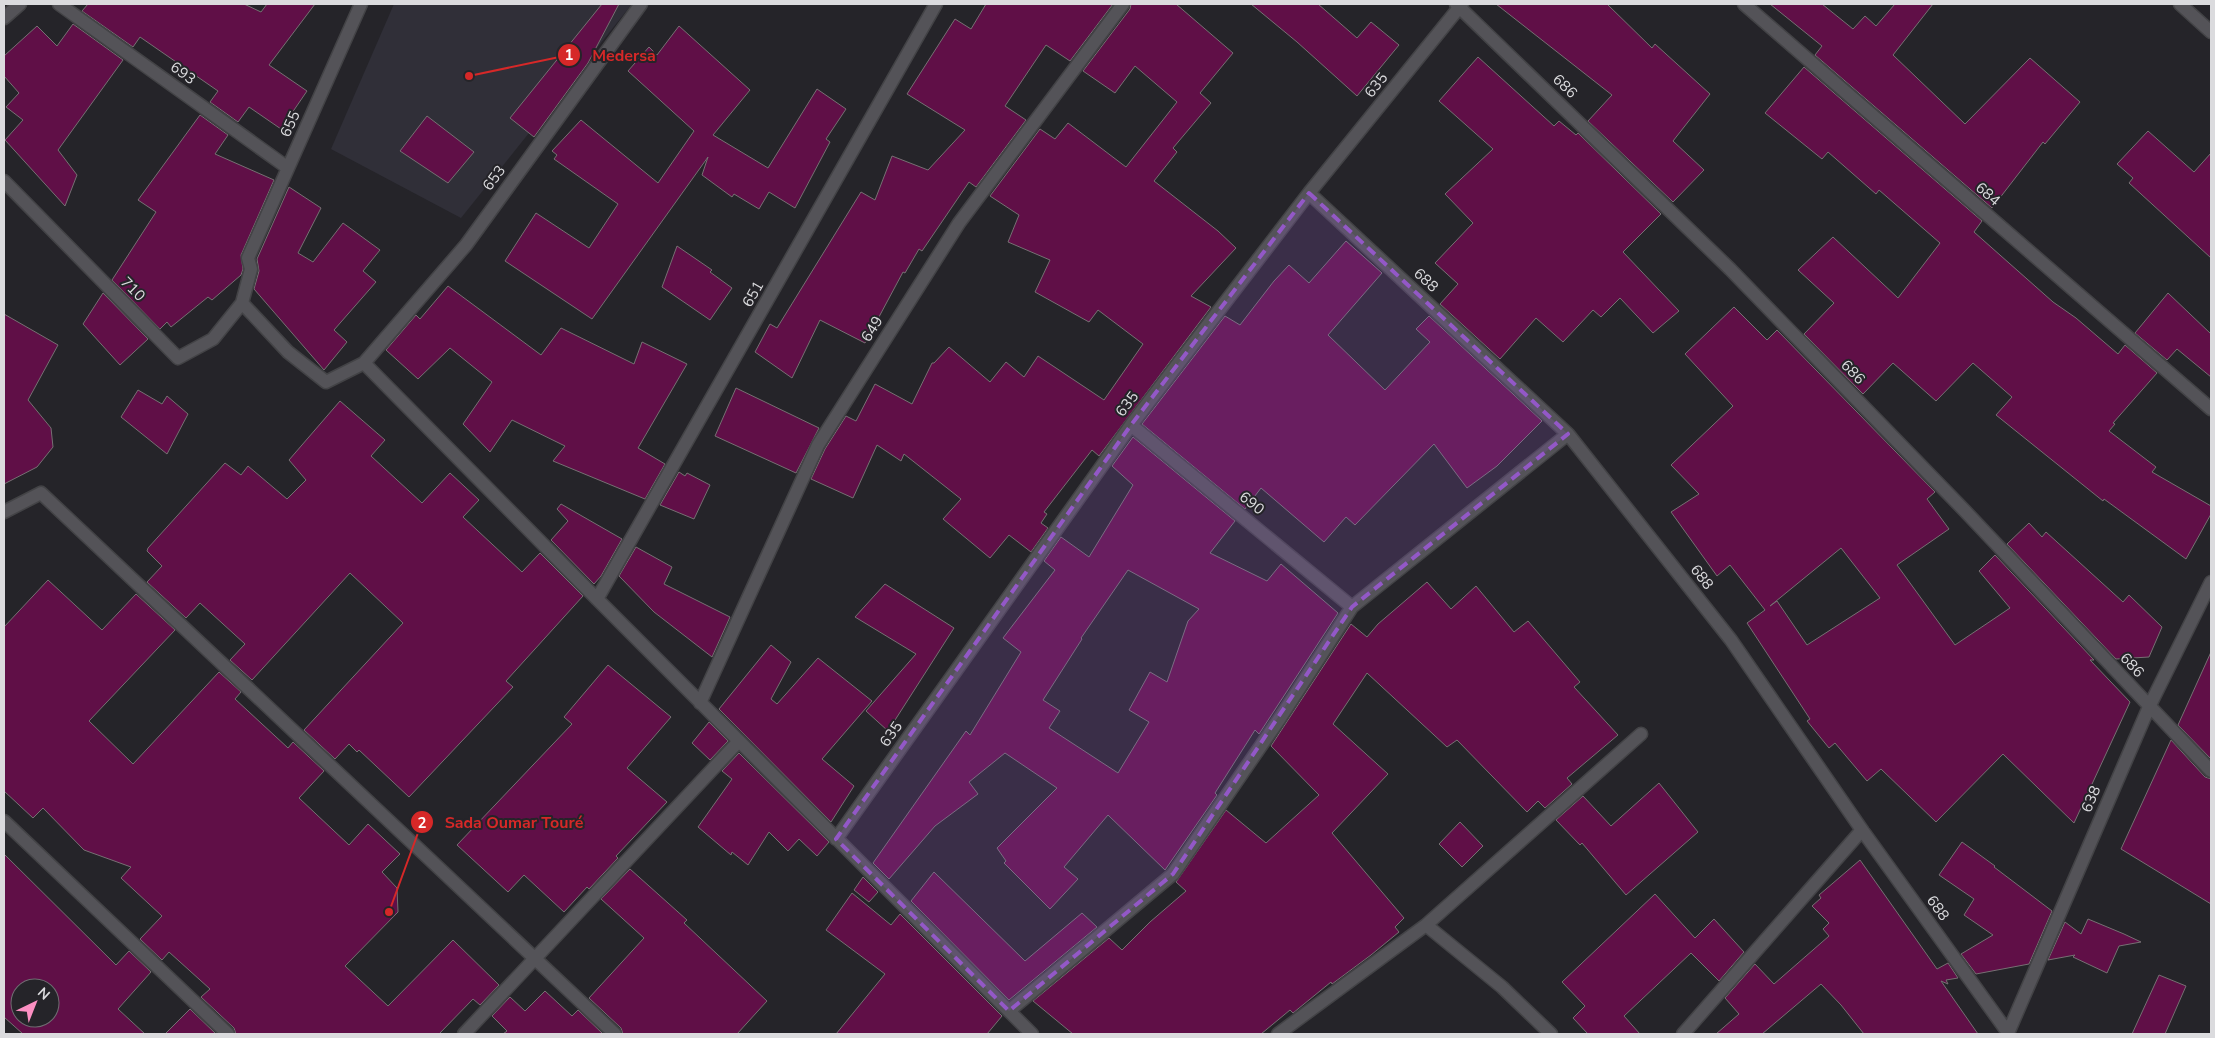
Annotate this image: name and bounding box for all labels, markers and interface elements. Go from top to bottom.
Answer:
callout: Medersa [557,39,665,70]
text: 1 [564,45,574,65]
text: Medersa [592,45,656,67]
street label: 693 [166,57,200,89]
street label: 635 [1360,68,1392,102]
street label: 686 [1548,69,1582,103]
street label: 655 [275,108,305,140]
street label: 653 [478,161,510,195]
street label: 684 [1971,178,2005,210]
street label: 688 [1409,263,1443,297]
street label: 710 [116,272,150,306]
street label: 651 [738,277,768,311]
street label: 649 [856,312,888,346]
street label: 686 [1836,355,1870,389]
street label: 635 [1111,387,1143,421]
street label: 690 [1235,487,1269,519]
street label: 688 [1686,560,1718,594]
street label: 686 [2115,648,2149,682]
street label: 635 [875,717,907,751]
street label: 638 [2077,783,2105,815]
callout: Sada Oumar Touré [410,807,594,838]
text: Sada Oumar Touré [445,812,584,834]
text: 2 [417,813,427,833]
street label: 688 [1922,891,1954,925]
north arrow [10,978,60,1028]
text: N [33,983,54,1004]

